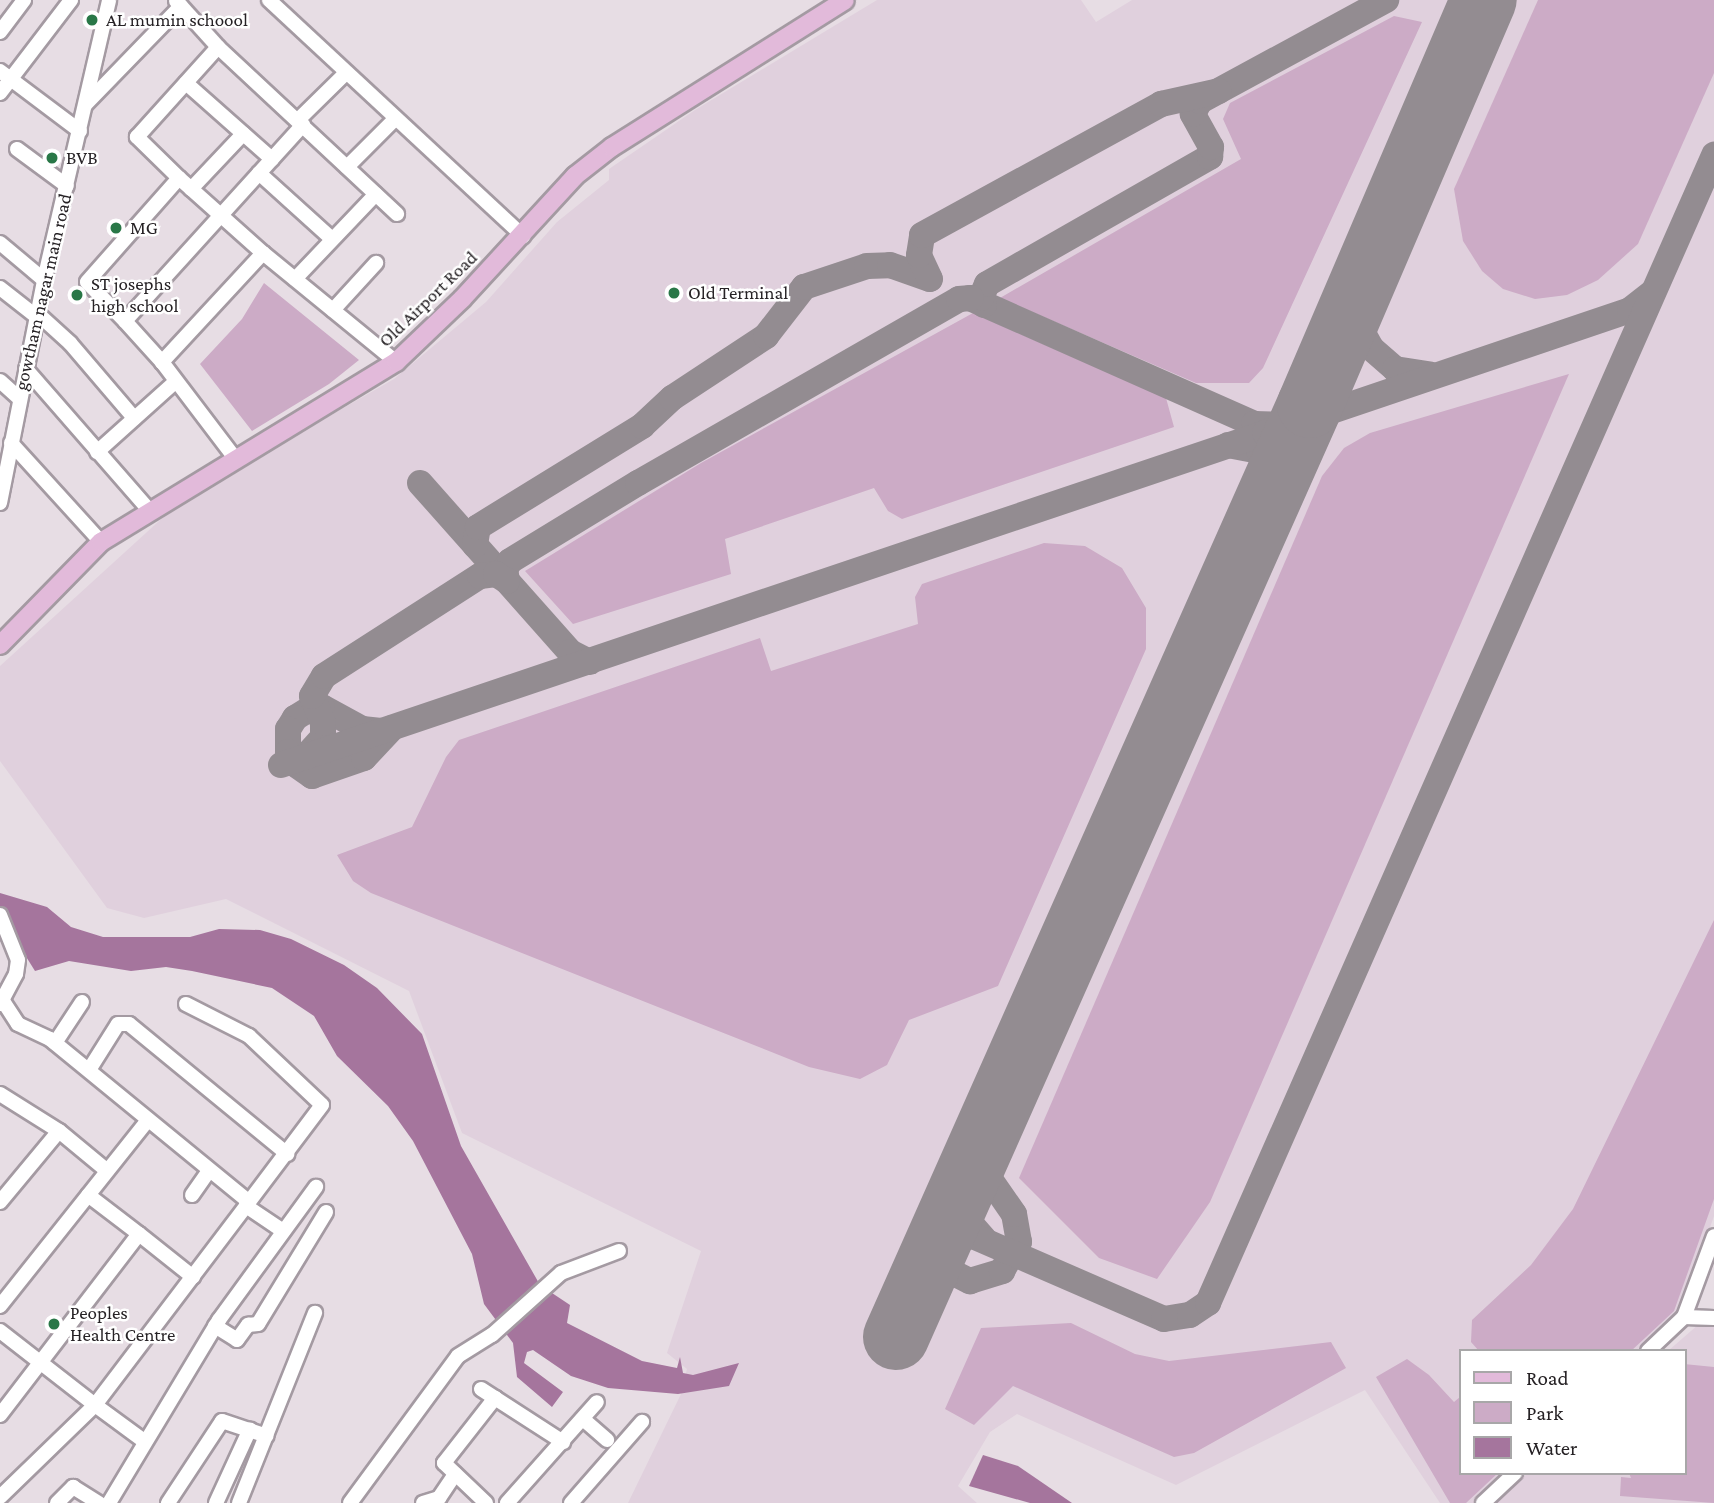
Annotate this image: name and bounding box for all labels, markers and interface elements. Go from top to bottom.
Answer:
place label: AL mumin schoool [106,9,248,31]
marker: AL mumin schoool [84,12,100,28]
place label: BVB [66,147,98,169]
marker: BVB [44,150,60,166]
street label: gowtham nagar main road [9,191,77,393]
place label: MG [130,217,158,239]
marker: MG [108,220,124,236]
street label: Old Airport Road [374,246,482,352]
place label: ST josephs high school [91,273,178,317]
place label: Old Terminal [688,282,788,304]
marker: Old Terminal [666,285,682,301]
marker: ST josephs high school [69,287,85,303]
place label: Peoples Health Centre [70,1302,175,1346]
marker: Peoples Health Centre [44,1314,64,1334]
legend [1458,1349,1686,1475]
text: Road [1526,1366,1569,1390]
text: Park [1526,1401,1563,1425]
text: Water [1526,1436,1578,1460]

